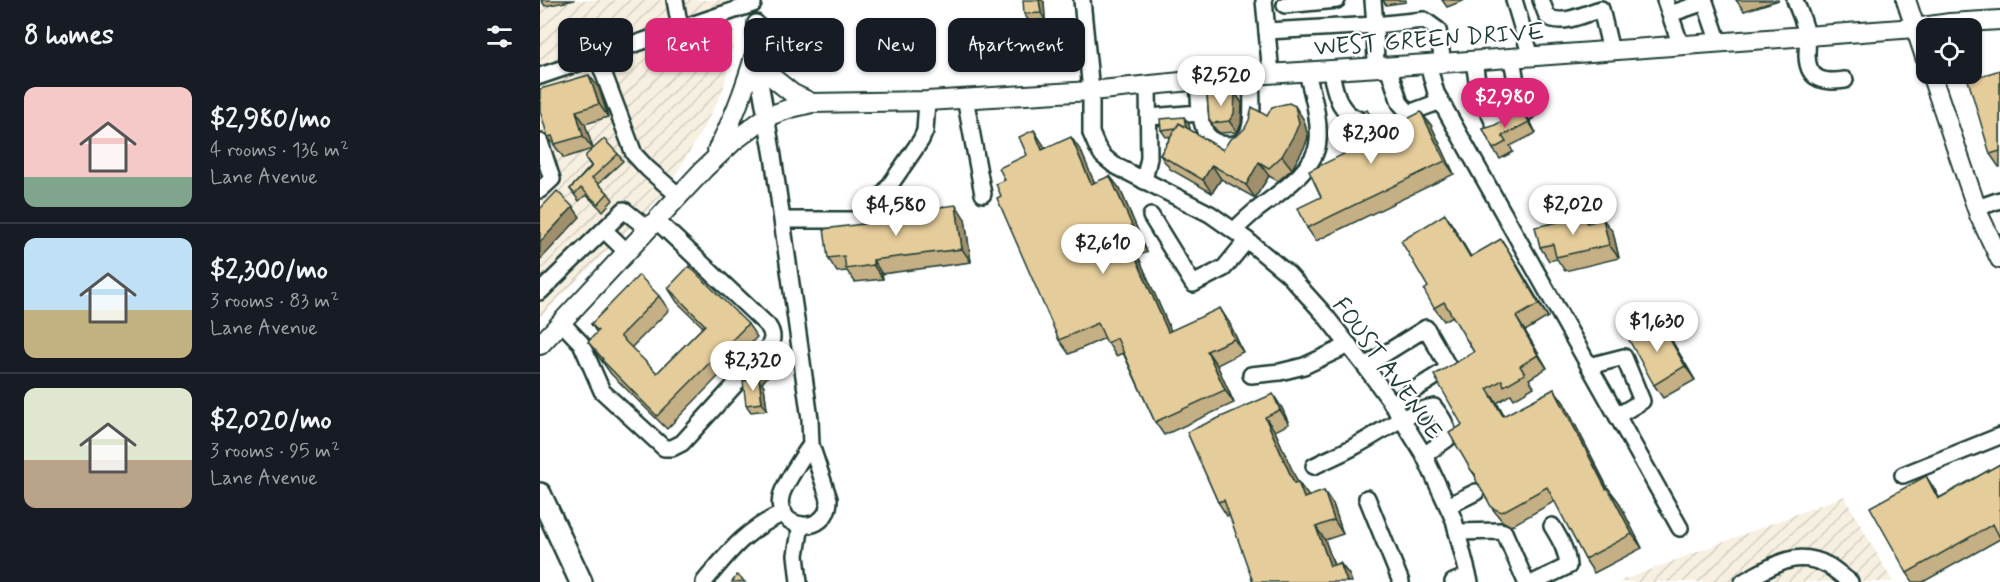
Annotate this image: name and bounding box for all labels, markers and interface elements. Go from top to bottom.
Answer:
street label: WEST GREEN DRIVE [1313,17,1545,64]
chip: Buy [558,18,633,72]
chip: Rent [645,18,732,72]
chip: Filters [744,18,844,72]
chip: New [856,18,936,72]
chip: Apartment [948,18,1085,72]
map controls [1916,18,1982,84]
button: locate [1916,18,1982,84]
text: 8 homes [24,19,114,53]
icon: filters [483,20,516,53]
pin: $2,520 [1172,56,1270,107]
text: $2,520 [1191,62,1251,89]
pin: $2,980 [1456,78,1554,129]
text: $2,980 [1475,84,1535,111]
text: $2,980/mo [210,103,331,137]
icon: home [72,111,144,183]
pin: $2,300 [1322,114,1420,165]
text: $2,300 [1342,120,1400,147]
text: 4 rooms · 136 m² [210,137,349,164]
text: Lane Avenue [210,164,318,191]
pin: $2,020 [1524,185,1622,236]
pin: $4,580 [847,186,945,237]
text: $2,020 [1543,191,1603,218]
text: $4,580 [866,192,926,219]
pin: $2,610 [1054,224,1152,275]
text: $2,610 [1075,230,1131,257]
text: $2,300/mo [210,254,328,288]
icon: home [72,262,144,334]
text: 3 rooms · 83 m² [210,288,339,315]
street label: FOUST AVENUE [1325,292,1449,446]
pin: $1,630 [1608,302,1706,353]
text: $1,630 [1629,308,1685,335]
text: Lane Avenue [210,315,318,342]
pin: $2,320 [704,341,802,392]
text: $2,320 [724,347,782,374]
text: $2,020/mo [210,404,332,438]
icon: home [72,412,144,484]
text: 3 rooms · 95 m² [210,438,340,465]
text: Lane Avenue [210,465,318,492]

